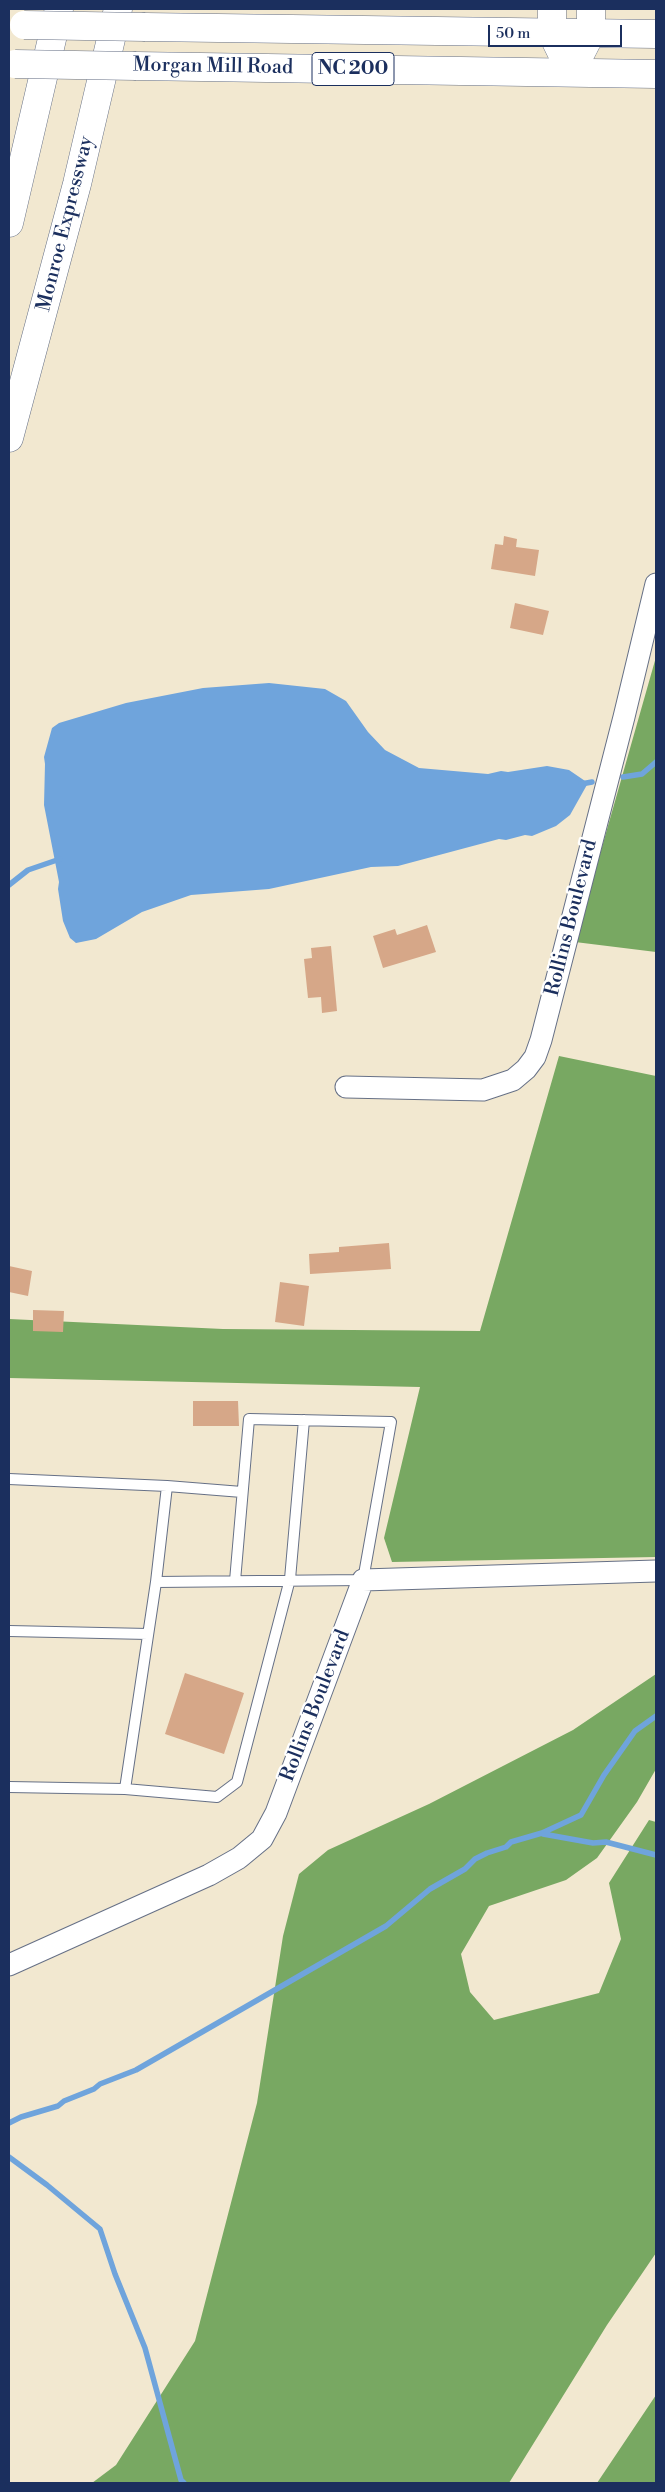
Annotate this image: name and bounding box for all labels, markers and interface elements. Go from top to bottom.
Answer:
scale bar [490,15,624,47]
text: 50 m [496,24,530,43]
road number: NC 200 [312,52,394,86]
street label: Morgan Mill Road [133,54,293,80]
street label: Monroe Expressway [33,134,99,314]
street label: Rollins Boulevard [541,837,603,999]
street label: Rollins Boulevard [276,1627,356,1785]

